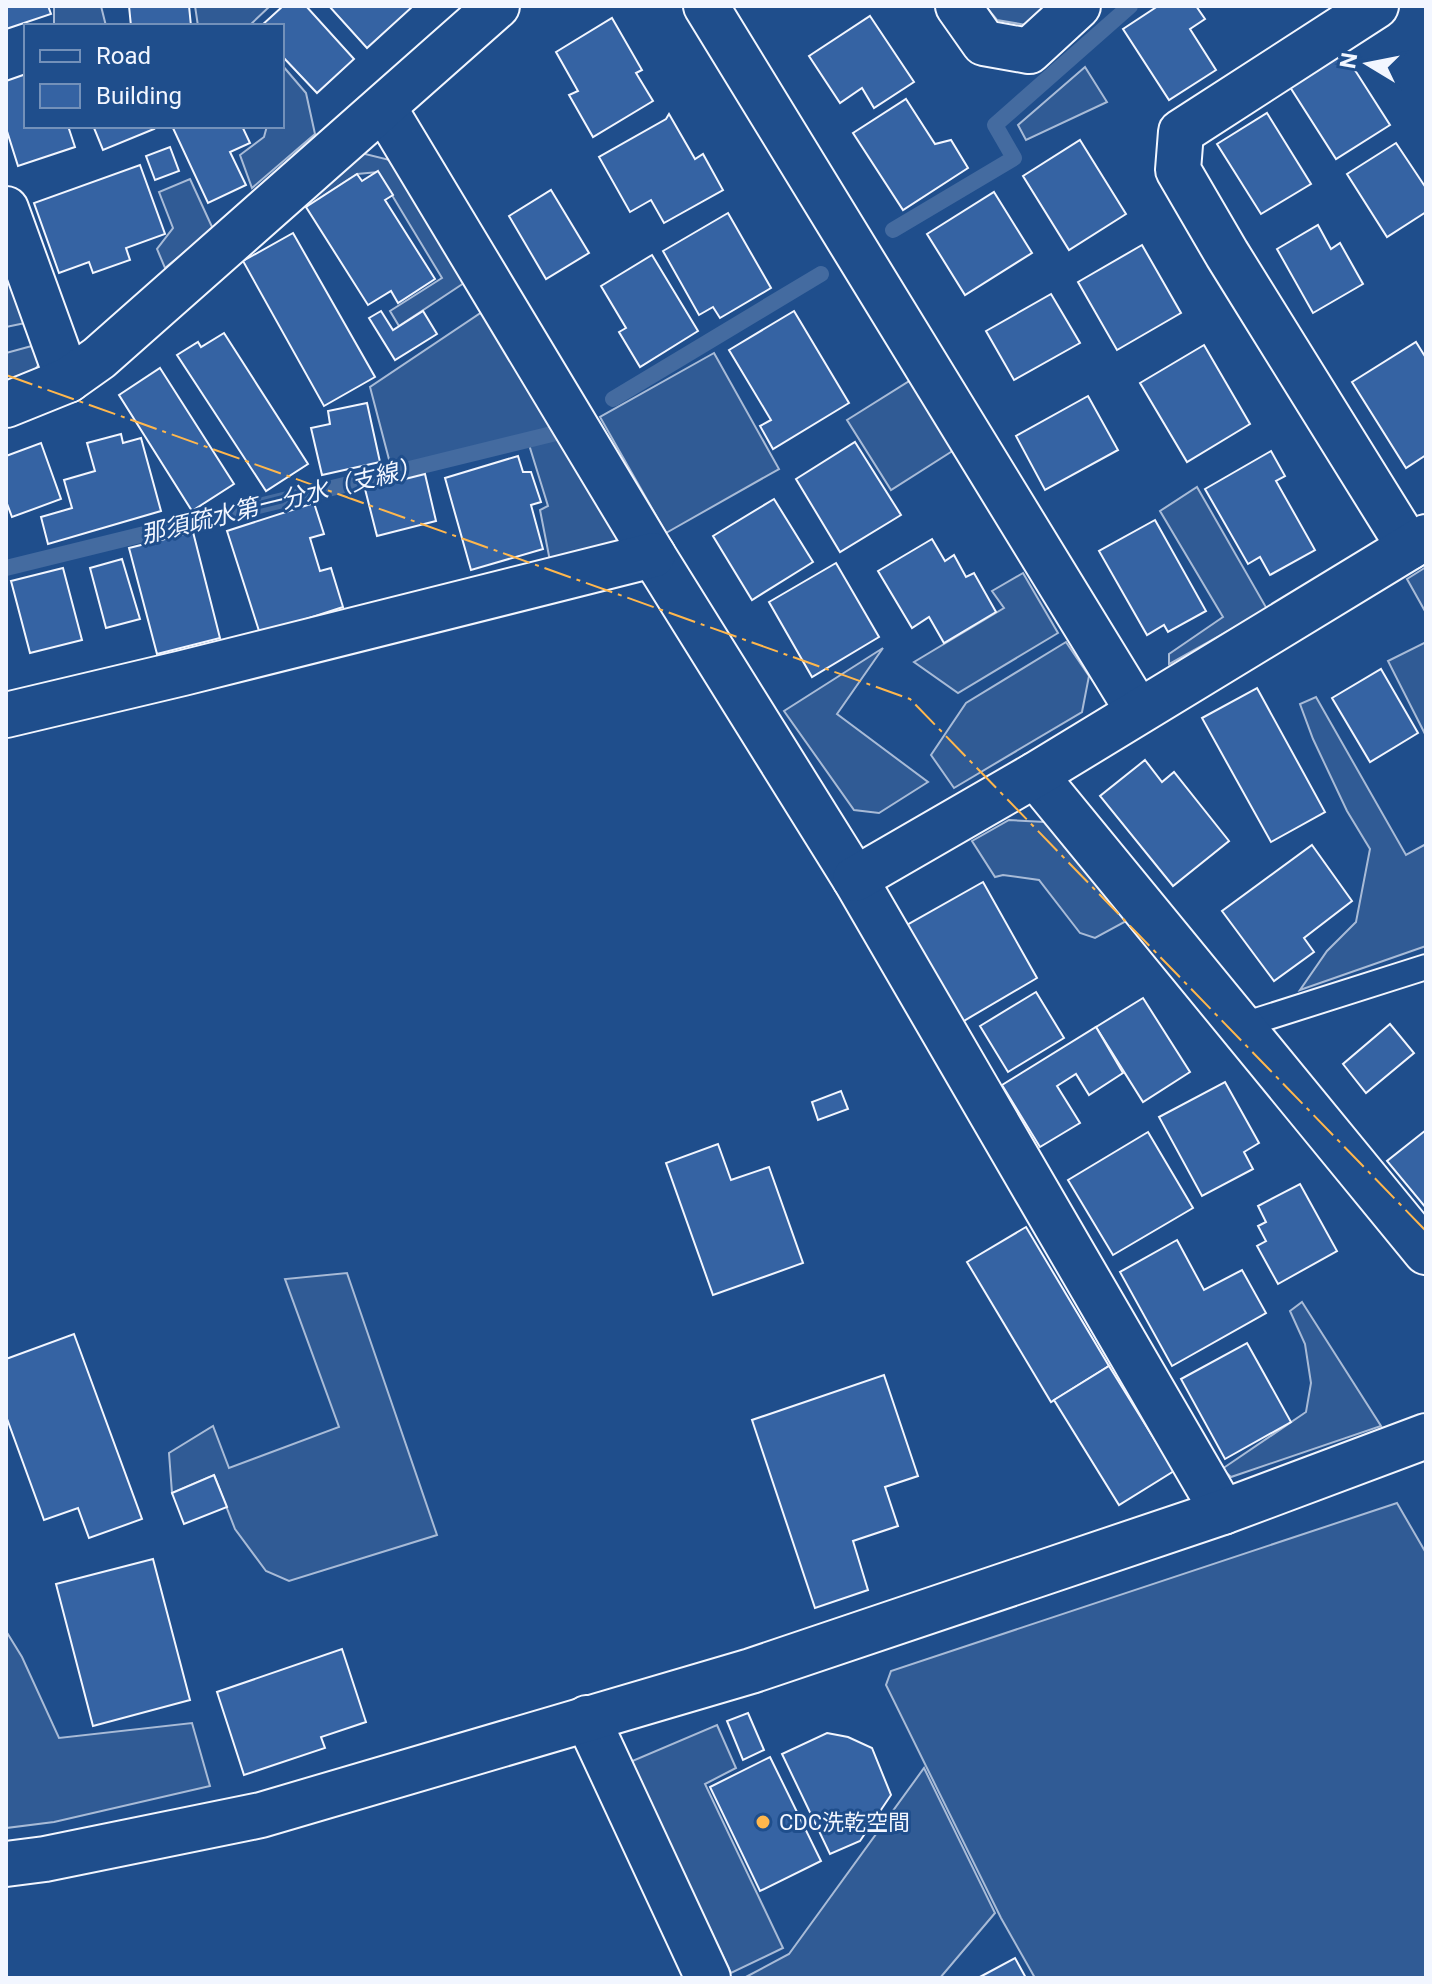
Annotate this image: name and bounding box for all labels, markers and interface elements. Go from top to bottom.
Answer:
legend [24,24,284,128]
north arrow [1328,24,1408,104]
text: Road [96,42,151,70]
text: N [1335,51,1362,70]
text: Building [96,82,182,110]
water label: 那須疏水第一分水（支線） [138,453,424,549]
place label: CDC洗乾空間 [779,1810,910,1835]
marker: CDC洗乾空間 [754,1813,772,1831]

